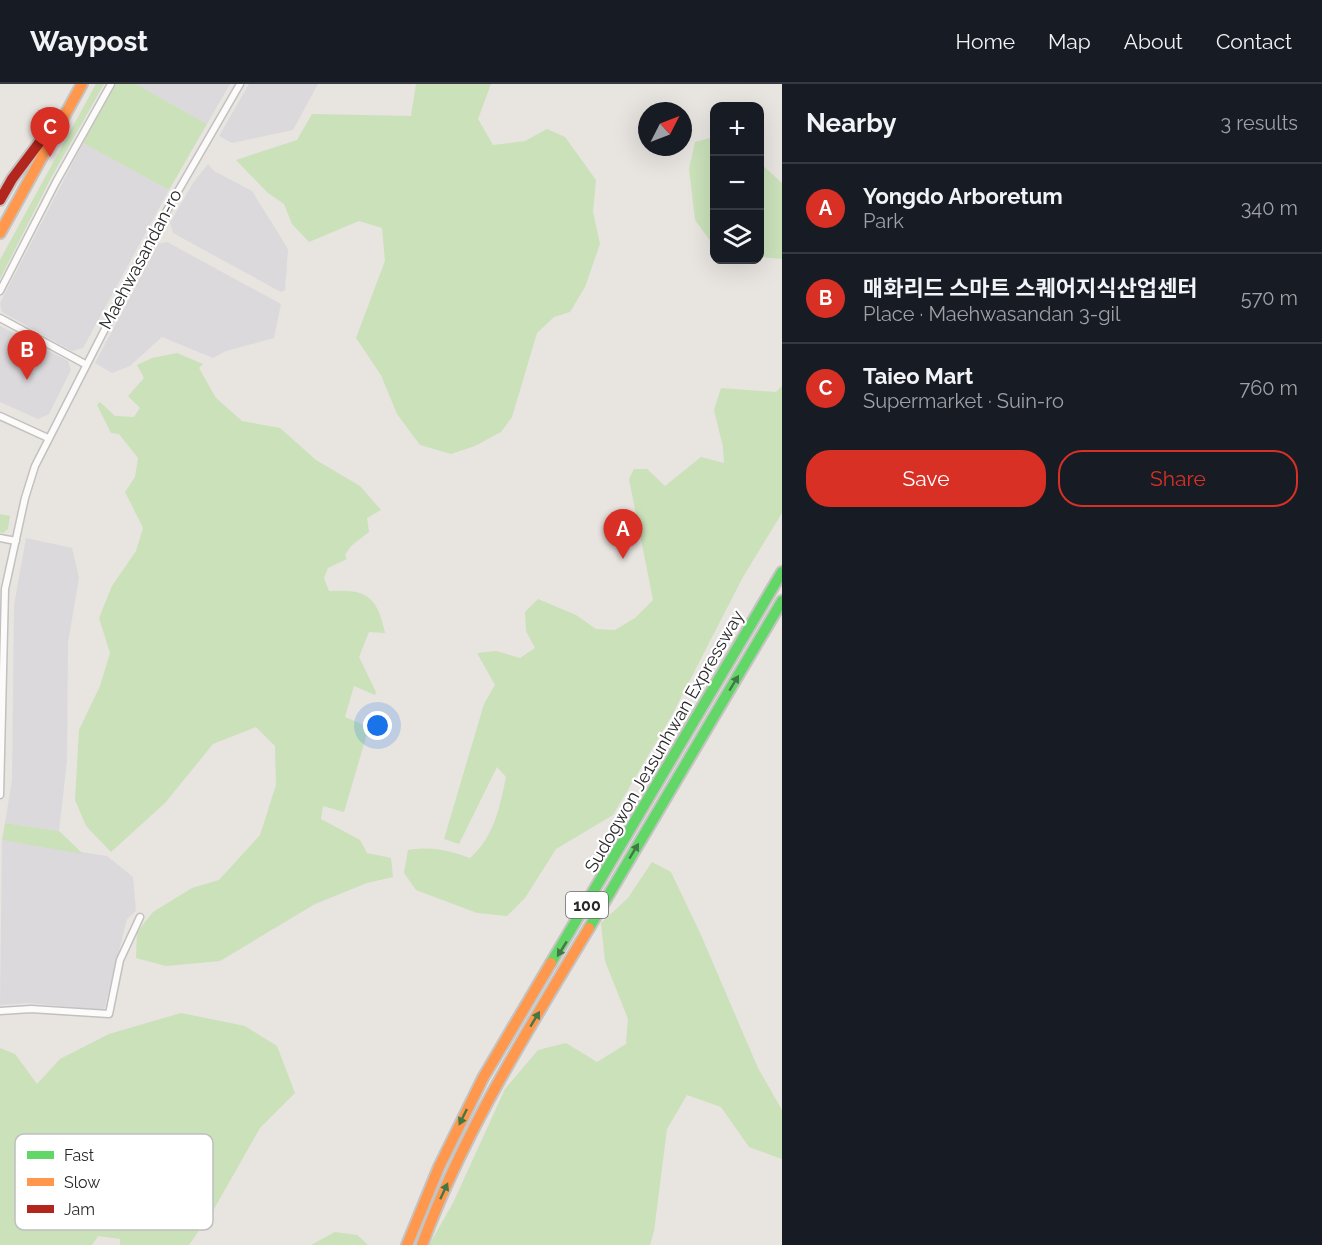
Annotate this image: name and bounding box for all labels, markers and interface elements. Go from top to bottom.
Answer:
text: Waypost [30,25,148,58]
text: Home [956,29,1015,54]
text: Map [1048,29,1091,54]
text: About [1124,29,1183,54]
text: Contact [1216,29,1292,54]
north arrow [638,102,692,156]
map controls [710,102,764,264]
button: + [710,102,764,156]
pin: C [31,107,70,157]
text: Nearby [806,108,896,138]
text: 3 results [1220,111,1298,135]
button: − [710,156,764,210]
text: Yongdo Arboretum [863,183,1063,209]
street label: Maehwasandan-ro [94,185,186,333]
text: A [819,196,832,220]
text: 340 m [1241,196,1298,220]
text: Park [863,209,904,233]
button: layers [710,210,764,264]
text: 매화리드 스마트 스퀘어지식산업센터 [863,275,1197,301]
text: B [819,286,832,310]
text: 570 m [1241,286,1298,310]
text: Place · Maehwasandan 3-gil [863,302,1120,326]
pin: B [8,330,46,380]
text: Taieo Mart [863,363,973,389]
text: C [819,376,832,400]
text: 760 m [1240,376,1298,400]
text: Supermarket · Suin-ro [863,389,1064,413]
button: Save [806,450,1046,507]
button: Share [1058,450,1298,507]
pin: A [604,510,642,559]
street label: Sudogwon Je1sunhwan Expressway [580,606,748,876]
one-way arrow [728,675,739,691]
your location [363,711,392,740]
one-way arrow [629,843,640,859]
road number: 100 [566,892,608,918]
one-way arrow [556,941,567,957]
one-way arrow [530,1010,540,1027]
one-way arrow [458,1108,468,1126]
legend [15,1134,213,1230]
text: Fast [64,1146,95,1165]
text: Slow [64,1173,100,1192]
one-way arrow [439,1182,448,1199]
text: Jam [64,1200,95,1219]

